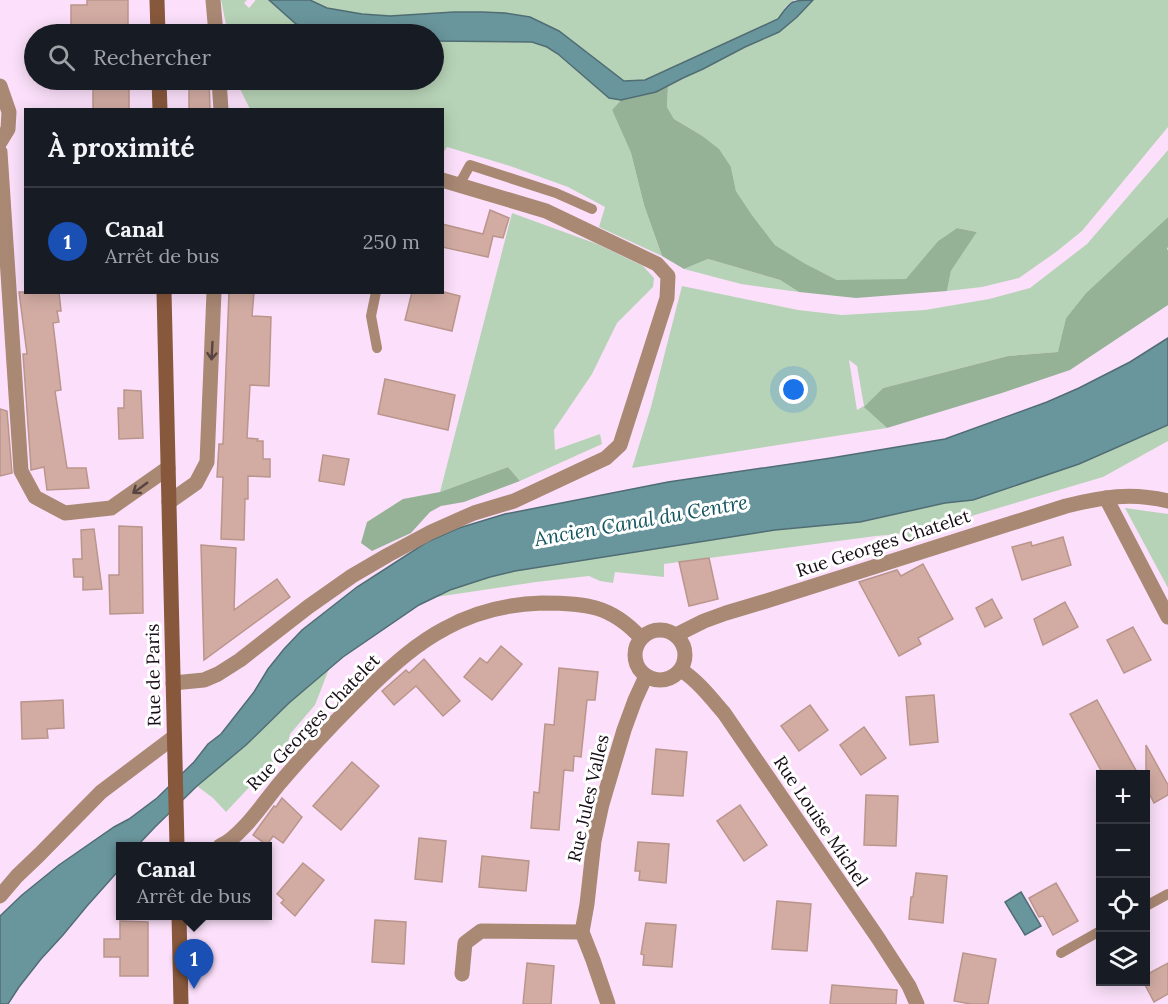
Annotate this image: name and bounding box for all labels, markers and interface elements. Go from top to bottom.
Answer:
search box [24,24,444,90]
icon: search [45,41,78,74]
text: Rechercher [93,43,211,71]
text: À proximité [48,131,194,164]
text: Canal [105,215,164,243]
text: 1 [63,229,72,254]
text: 250 m [363,229,420,254]
text: Arrêt de bus [105,243,219,268]
one-way arrow [206,340,217,360]
your location [779,375,808,404]
one-way arrow [132,482,148,494]
water label: Ancien Canal du Centre [531,489,750,551]
street label: Rue Georges Chatelet [793,504,973,582]
street label: Rue de Paris [141,623,165,727]
street label: Rue Georges Chatelet [242,649,384,795]
street label: Rue Jules Valles [562,732,614,864]
street label: Rue Louise Michel [769,751,873,891]
map controls [1096,770,1150,986]
button: + [1096,770,1150,824]
button: − [1096,824,1150,878]
popup [116,842,272,920]
text: Canal [137,855,196,883]
button: locate [1096,878,1150,932]
text: Arrêt de bus [137,883,251,908]
button: layers [1096,932,1150,986]
pin: 1 [174,940,214,989]

